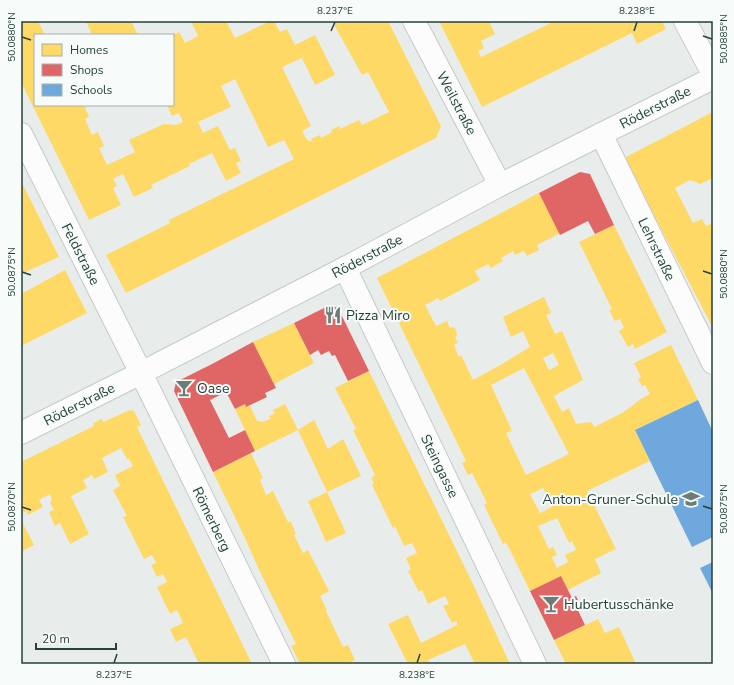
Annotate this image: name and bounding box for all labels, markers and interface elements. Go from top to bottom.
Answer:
text: 8.237°E [317,4,353,18]
text: 8.238°E [619,4,655,18]
text: 50.0880°N [5,12,19,62]
text: 50.0885°N [717,14,731,64]
legend [34,34,174,106]
text: Homes [70,42,108,58]
text: Shops [70,62,104,78]
street label: Weilstraße [432,68,481,138]
street label: Röderstraße [616,81,694,134]
text: Schools [70,82,113,98]
street label: Lehrstraße [633,215,680,284]
street label: Feldstraße [57,220,104,288]
street label: Röderstraße [329,230,406,283]
text: 50.0875°N [5,247,19,297]
text: 50.0880°N [717,249,731,299]
restaurant icon: Pizza Miro [323,305,343,325]
place label: Pizza Miro [346,306,410,325]
street label: Röderstraße [40,378,118,431]
bar icon: Oase [174,378,194,398]
place label: Oase [197,379,229,398]
street label: Steingasse [416,431,463,501]
text: 50.0870°N [5,482,19,532]
street label: Römerberg [188,484,235,555]
text: 50.0875°N [717,484,731,534]
school or university icon: Anton-Gruner-Schule [681,489,701,509]
place label: Anton-Gruner-Schule [542,490,678,509]
bar icon: Hubertusschänke [541,594,561,614]
place label: Hubertusschänke [564,595,674,614]
scale bar [36,625,116,651]
text: 20 m [42,631,70,647]
text: 8.237°E [96,668,132,682]
text: 8.238°E [399,668,435,682]

